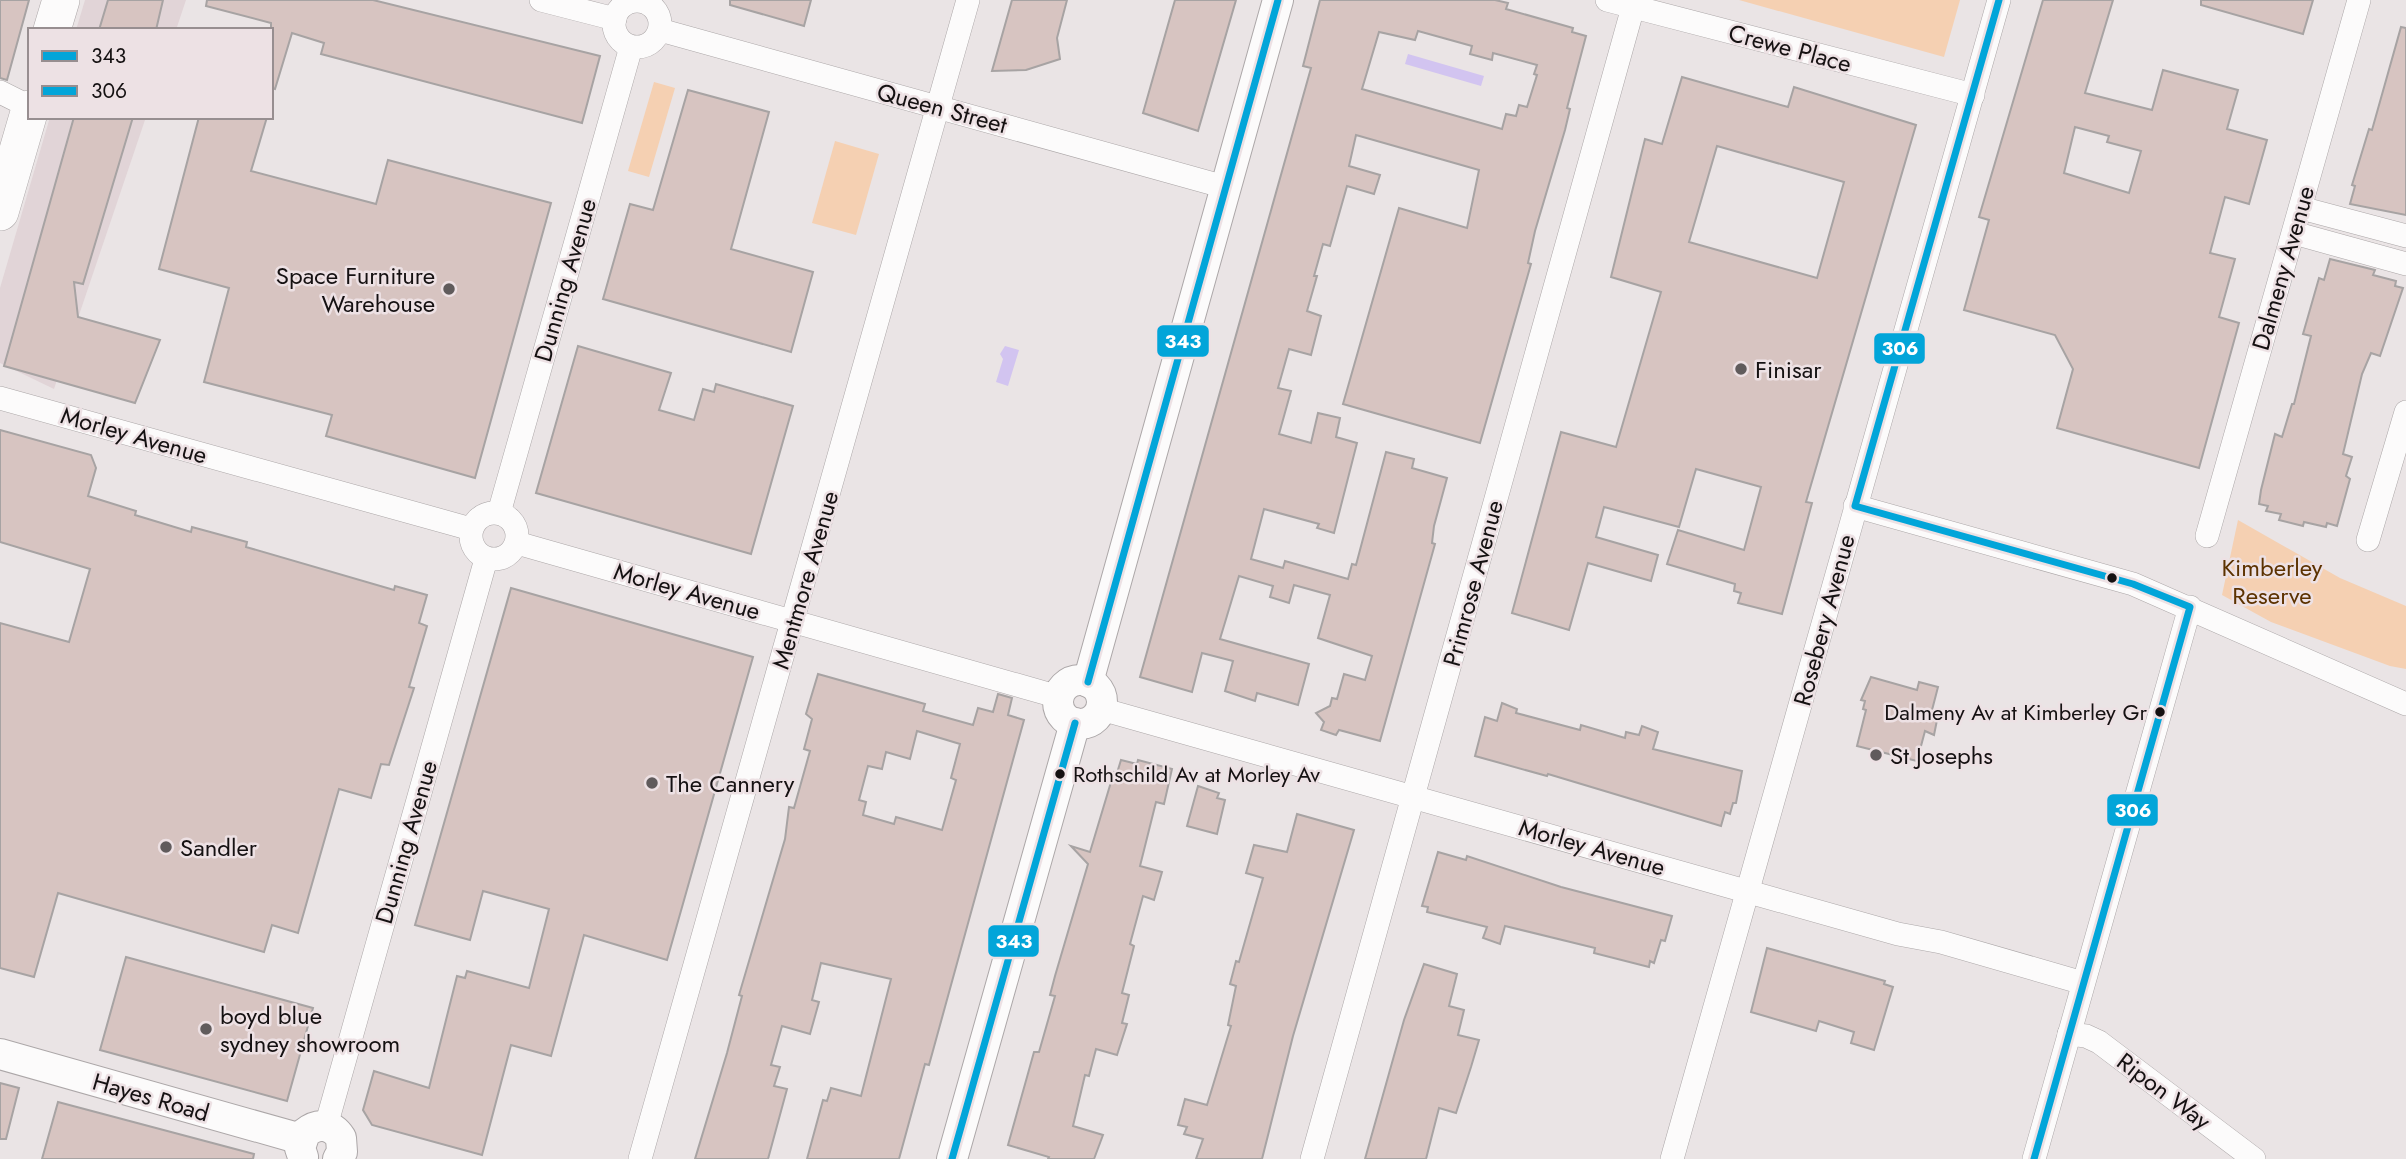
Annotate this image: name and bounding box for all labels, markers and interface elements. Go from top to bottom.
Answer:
street label: Crewe Place [1725,15,1855,81]
legend [28,28,273,119]
text: 343 [91,41,126,71]
street label: Queen Street [873,74,1011,142]
text: 306 [91,76,127,106]
street label: Dalmeny Avenue [2243,182,2323,354]
street label: Dunning Avenue [525,194,605,366]
place label: Space Furniture Warehouse [276,258,435,321]
marker: Space Furniture Warehouse [441,281,457,297]
line badge: 343 [1156,324,1210,358]
text: 343 [1165,328,1202,355]
line badge: 306 [1873,332,1926,365]
text: 306 [1881,335,1919,362]
place label: Finisar [1755,352,1822,387]
marker: Finisar [1733,361,1749,377]
street label: Morley Avenue [57,397,211,473]
street label: Mentmore Avenue [763,487,847,673]
street label: Primrose Avenue [1434,496,1512,670]
street label: Rosebery Avenue [1784,530,1864,710]
park label: Kimberley Reserve [2222,550,2323,613]
street label: Morley Avenue [610,553,764,629]
unlabelled marker [2105,571,2119,585]
place label: Dalmeny Av at Kimberley Gr [1884,696,2147,728]
marker: Dalmeny Av at Kimberley Gr [2153,705,2167,719]
place label: St Josephs [1890,738,1993,773]
marker: St Josephs [1868,747,1884,763]
street label: Dunning Avenue [366,756,446,928]
place label: Rothschild Av at Morley Av [1073,758,1320,790]
place label: The Cannery [666,766,795,801]
marker: Rothschild Av at Morley Av [1053,767,1067,781]
marker: The Cannery [644,775,660,791]
line badge: 306 [2106,793,2159,827]
text: 306 [2114,797,2152,824]
street label: Morley Avenue [1515,809,1669,885]
place label: Sandler [180,830,258,865]
marker: Sandler [158,839,174,855]
line badge: 343 [987,924,1040,958]
text: 343 [996,928,1033,955]
place label: boyd blue sydney showroom [220,998,400,1061]
marker: boyd blue sydney showroom [198,1021,214,1037]
street label: Ripon Way [2110,1044,2219,1138]
street label: Hayes Road [89,1064,213,1130]

